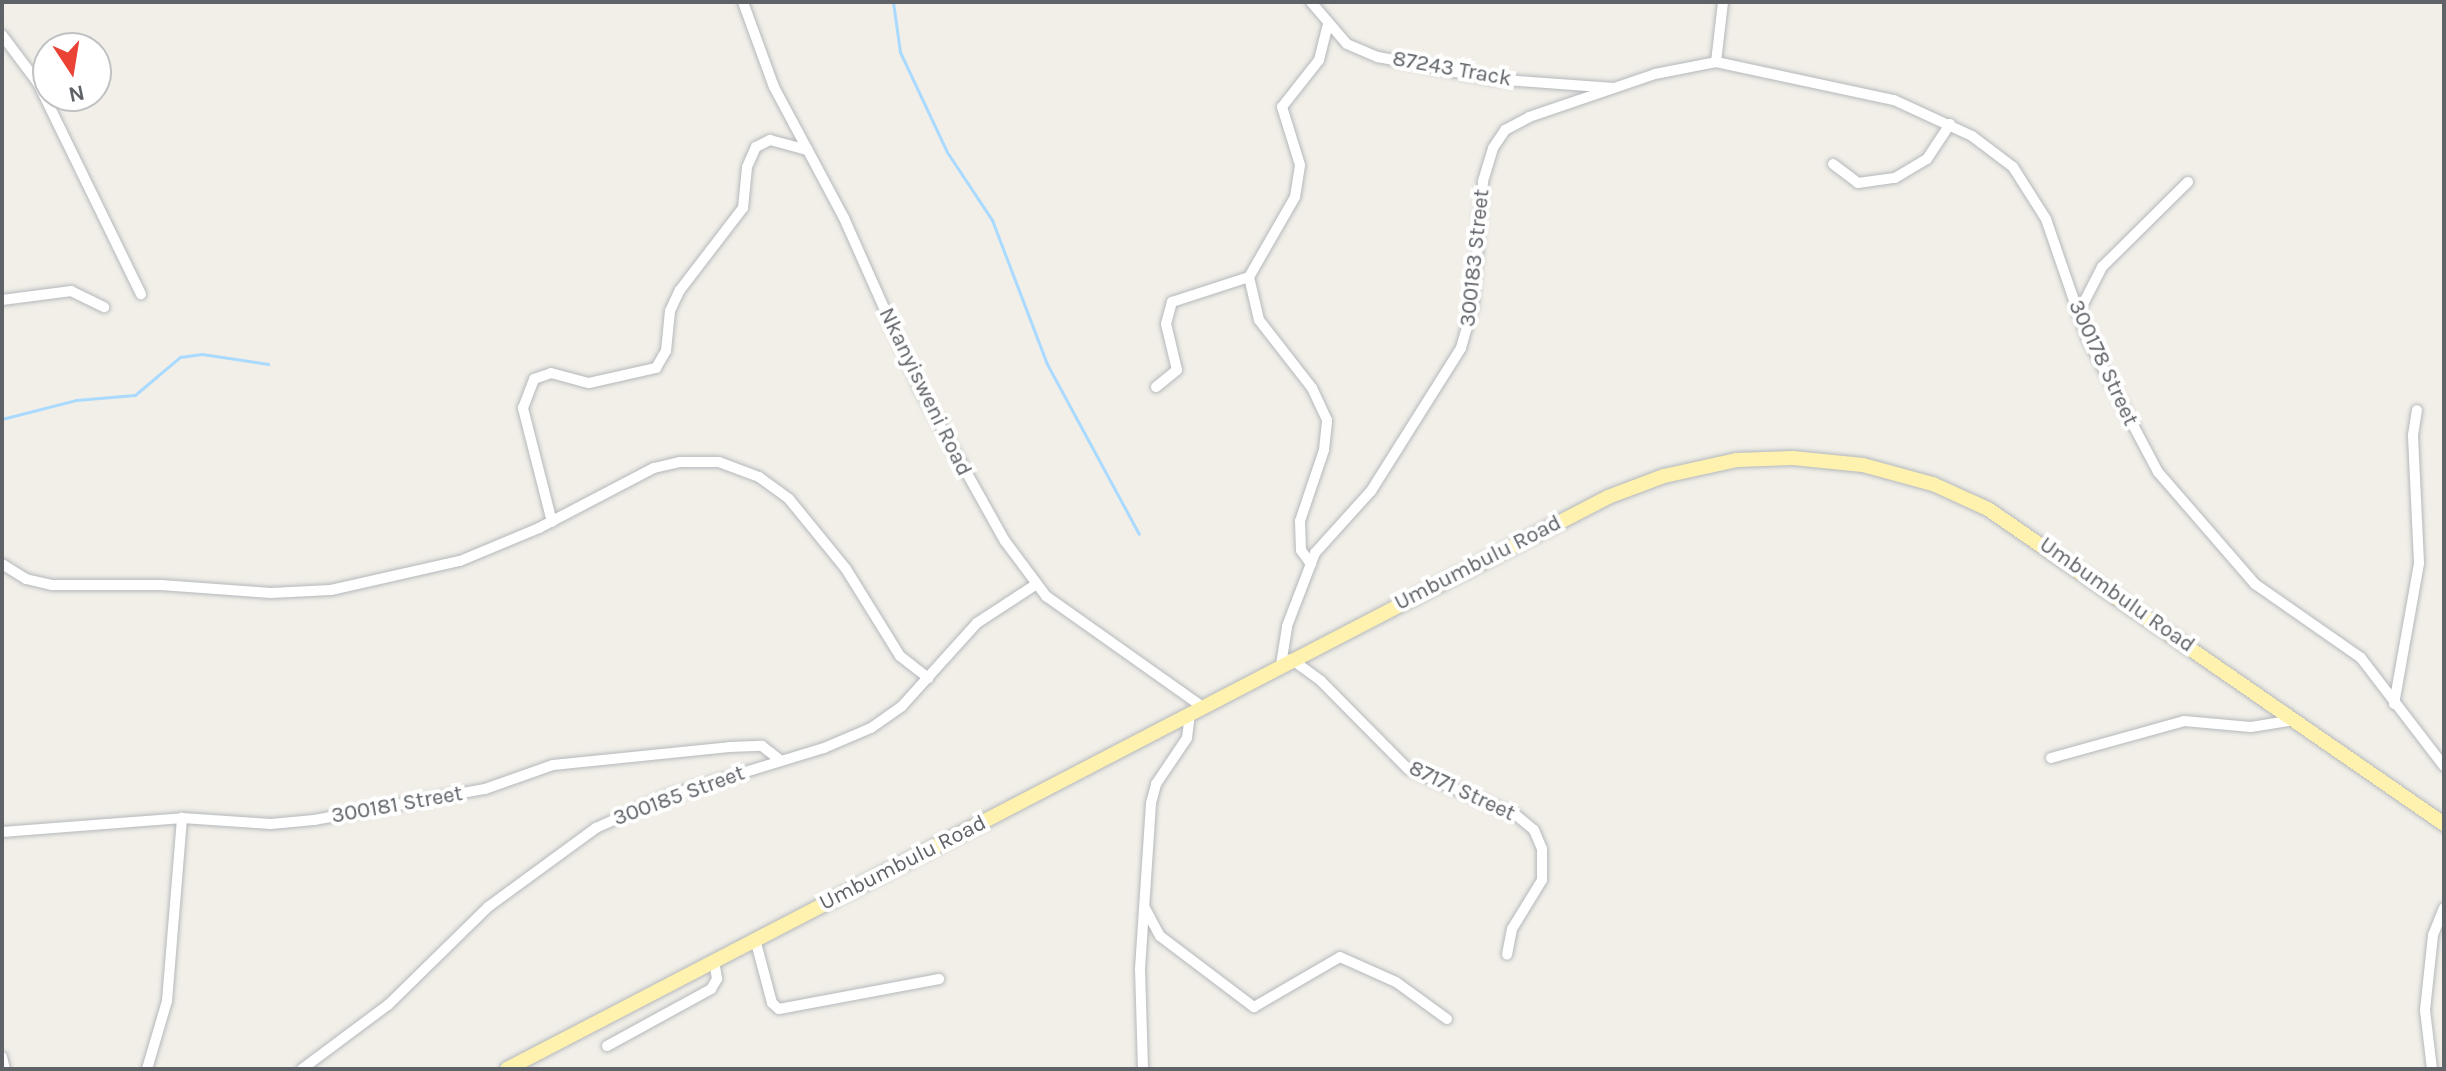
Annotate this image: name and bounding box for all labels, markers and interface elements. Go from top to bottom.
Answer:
north arrow [32,32,112,112]
street label: 87243 Track [1390,46,1514,92]
text: N [66,79,87,108]
street label: 300183 Street [1455,188,1495,328]
street label: 300178 Street [2062,296,2144,430]
street label: Nkanyisweni Road [873,303,977,481]
street label: Umbumbulu Road [1390,510,1566,616]
street label: Umbumbulu Road [2034,532,2200,658]
street label: 87171 Street [1405,755,1519,827]
street label: 300185 Street [610,760,748,832]
street label: 300181 Street [329,780,465,830]
street label: Umbumbulu Road [815,810,991,916]

